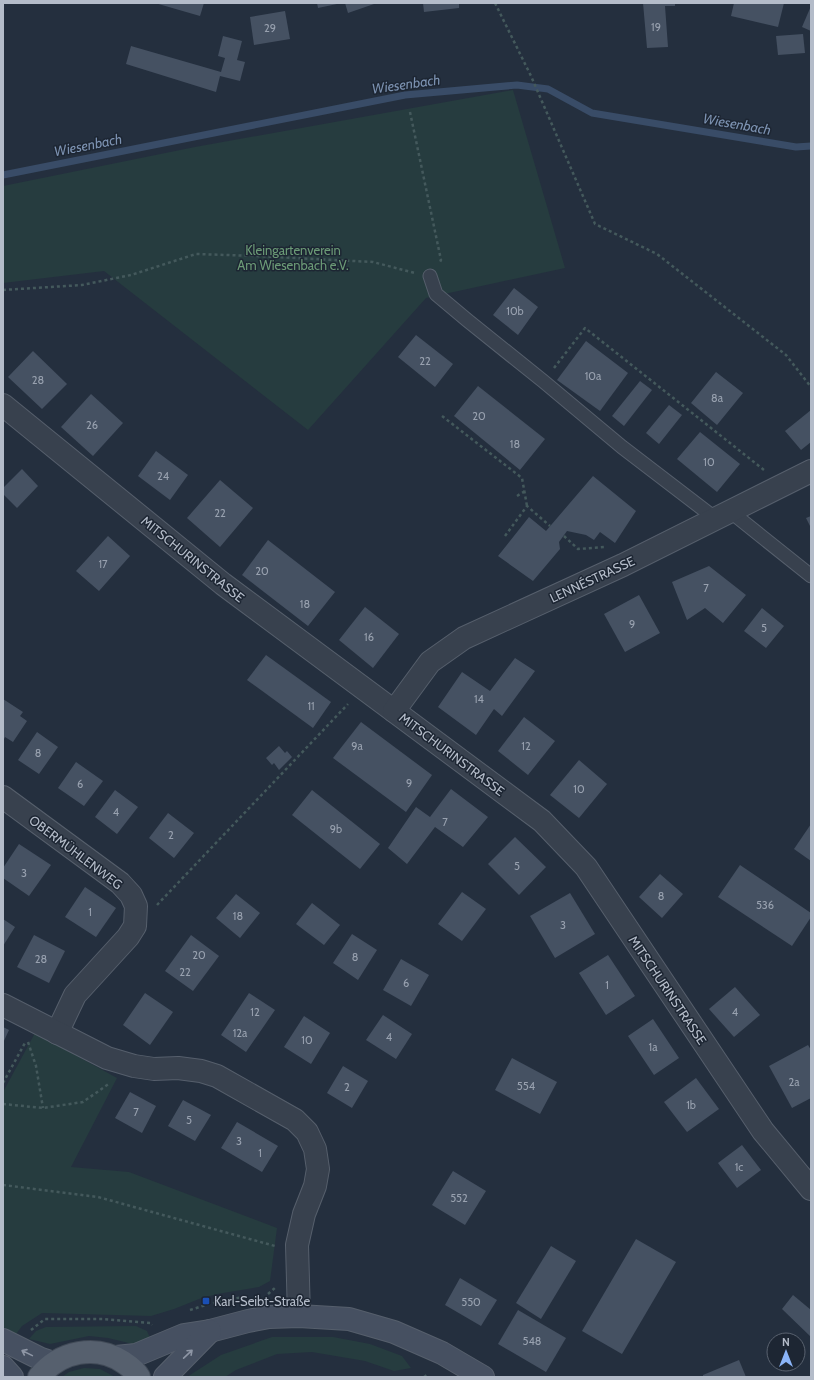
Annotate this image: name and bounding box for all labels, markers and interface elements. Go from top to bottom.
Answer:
house number: 19 [651,20,661,34]
house number: 29 [264,21,276,35]
water label: Wiesenbach [371,70,441,98]
water label: Wiesenbach [701,109,773,139]
water label: Wiesenbach [52,130,124,160]
park label: Kleingartenverein Am Wiesenbach e.V. [237,242,349,273]
house number: 10b [506,304,524,318]
house number: 22 [419,354,431,368]
house number: 10a [585,369,602,383]
house number: 28 [32,373,44,387]
house number: 8a [711,391,724,405]
house number: 20 [472,409,486,423]
house number: 26 [86,418,98,432]
house number: 18 [510,437,520,451]
house number: 10 [703,455,715,469]
house number: 24 [157,469,170,483]
house number: 22 [214,506,226,520]
street label: MITSCHURINSTRASSE [138,513,248,605]
street label: LENNÉSTRASSE [547,551,637,606]
house number: 17 [98,557,108,571]
house number: 20 [255,564,269,578]
house number: 7 [703,581,709,595]
house number: 18 [300,597,310,611]
house number: 9 [629,617,635,631]
house number: 5 [761,621,767,635]
house number: 16 [364,630,374,644]
house number: 14 [474,692,485,706]
house number: 11 [307,699,315,713]
street label: MITSCHURINSTRASSE [396,709,508,799]
house number: 9a [351,739,363,753]
house number: 12 [521,739,531,753]
house number: 8 [35,746,41,760]
house number: 9 [406,776,412,790]
house number: 6 [77,777,83,791]
house number: 10 [573,782,585,796]
house number: 4 [113,805,120,819]
street label: OBERMÜHLENWEG [26,812,126,892]
house number: 7 [442,815,448,829]
house number: 9b [330,822,342,836]
house number: 2 [168,828,174,842]
house number: 5 [514,859,520,873]
house number: 3 [21,866,27,880]
house number: 8 [658,889,664,903]
house number: 536 [756,898,774,912]
house number: 1 [88,905,92,919]
house number: 18 [233,909,243,923]
house number: 3 [560,918,566,932]
street label: MITSCHURINSTRASSE [626,932,710,1048]
house number: 20 [192,948,206,962]
house number: 8 [352,950,358,964]
house number: 28 [35,952,47,966]
house number: 22 [179,965,191,979]
house number: 6 [403,976,409,990]
house number: 1 [605,978,609,992]
house number: 12 [250,1005,260,1019]
house number: 4 [732,1005,739,1019]
house number: 12a [233,1026,248,1040]
house number: 4 [386,1030,393,1044]
house number: 10 [301,1033,313,1047]
house number: 1a [649,1040,658,1054]
house number: 2a [788,1075,800,1089]
house number: 554 [517,1079,536,1093]
house number: 2 [344,1080,350,1094]
house number: 1b [686,1098,696,1112]
house number: 7 [133,1105,139,1119]
house number: 5 [186,1113,192,1127]
house number: 3 [236,1134,242,1148]
house number: 1 [258,1146,262,1160]
house number: 1c [735,1160,743,1174]
house number: 552 [450,1191,468,1205]
place label: Karl-Seibt-Straße [214,1293,310,1309]
house number: 550 [461,1295,481,1309]
marker: Karl-Seibt-Straße [201,1296,211,1306]
north arrow [766,1332,806,1372]
house number: 548 [523,1334,541,1348]
text: N [782,1335,790,1349]
one-way arrow [22,1349,34,1356]
one-way arrow [183,1350,193,1359]

